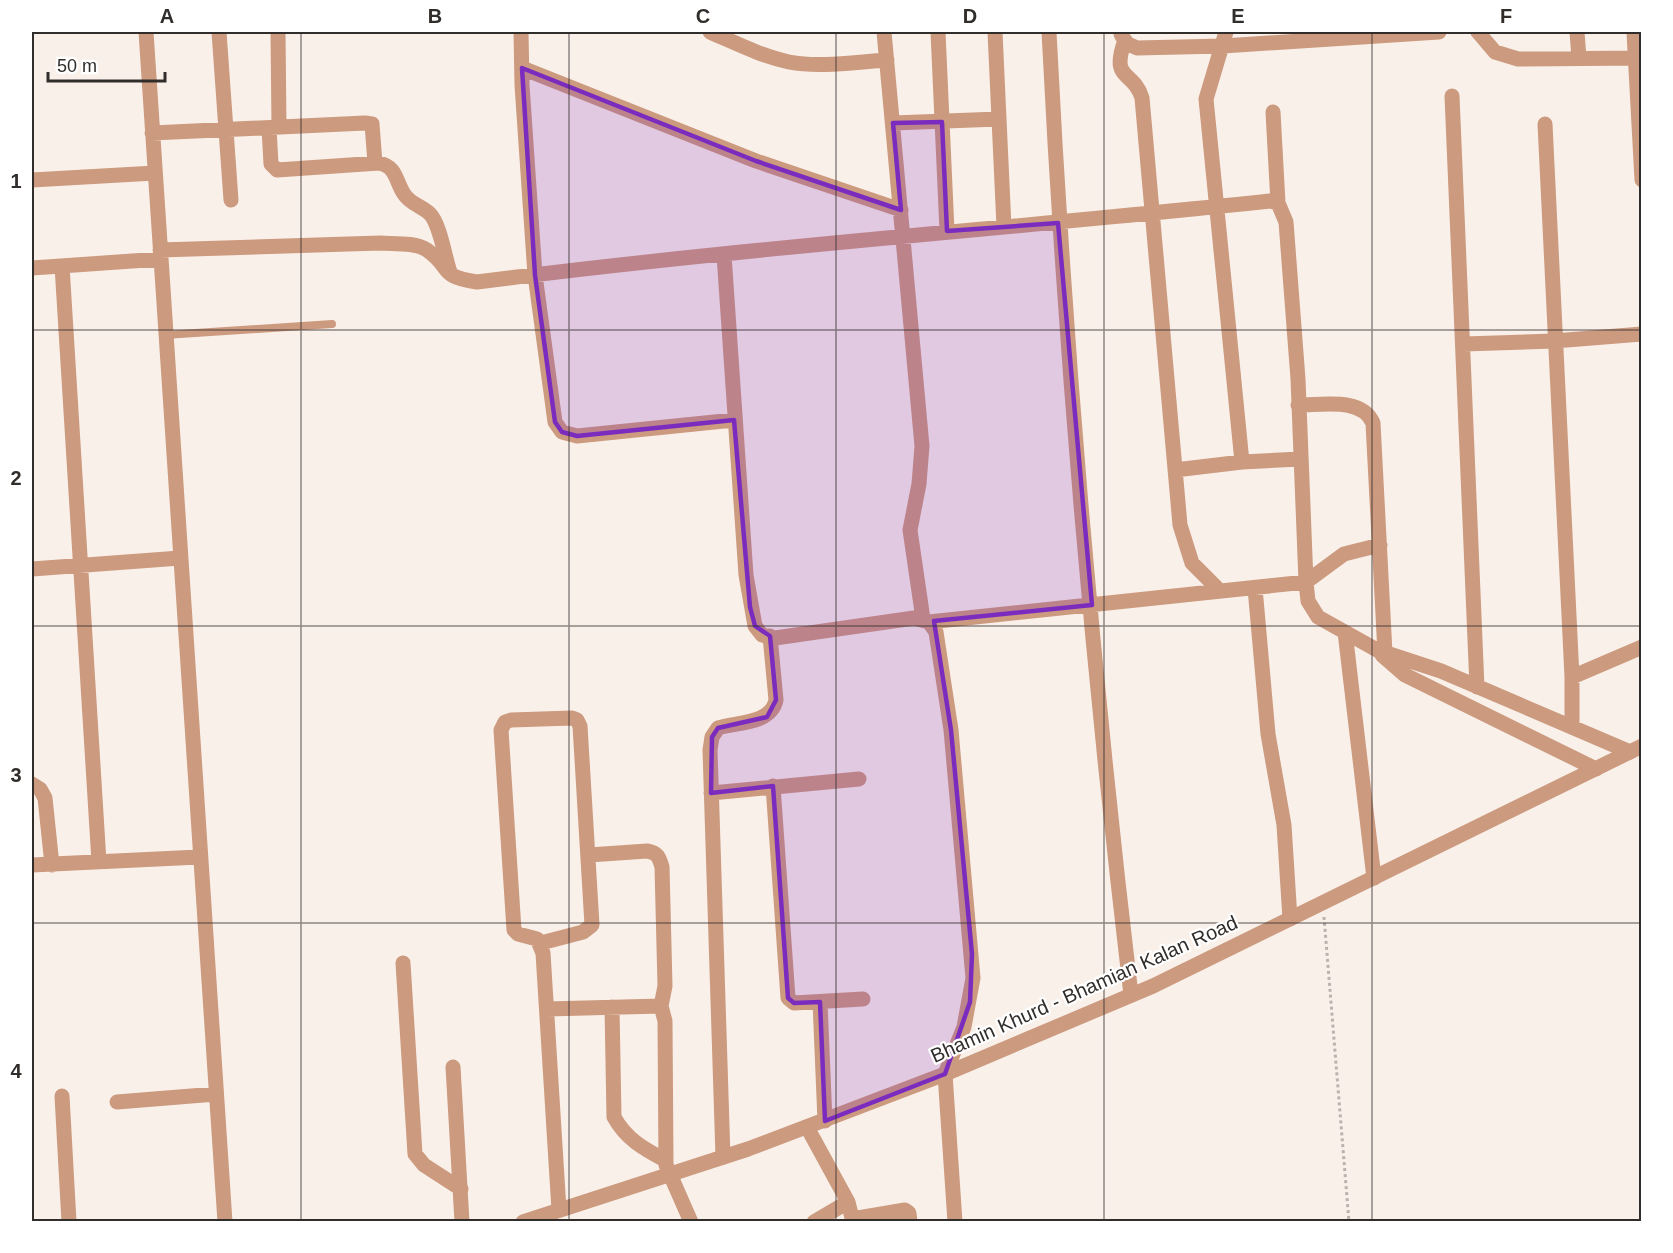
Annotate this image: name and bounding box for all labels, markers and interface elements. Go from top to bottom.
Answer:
text: A [160,5,174,27]
text: B [428,5,442,27]
text: C [696,5,710,27]
text: D [963,5,977,27]
text: E [1231,5,1245,27]
text: F [1500,5,1512,27]
scale bar [48,45,165,83]
text: 50 m [57,56,97,76]
text: 1 [10,170,22,192]
text: 2 [10,467,22,489]
text: 3 [10,764,22,786]
street label: Bhamin Khurd - Bhamian Kalan Road [927,911,1241,1067]
text: 4 [10,1060,22,1082]

